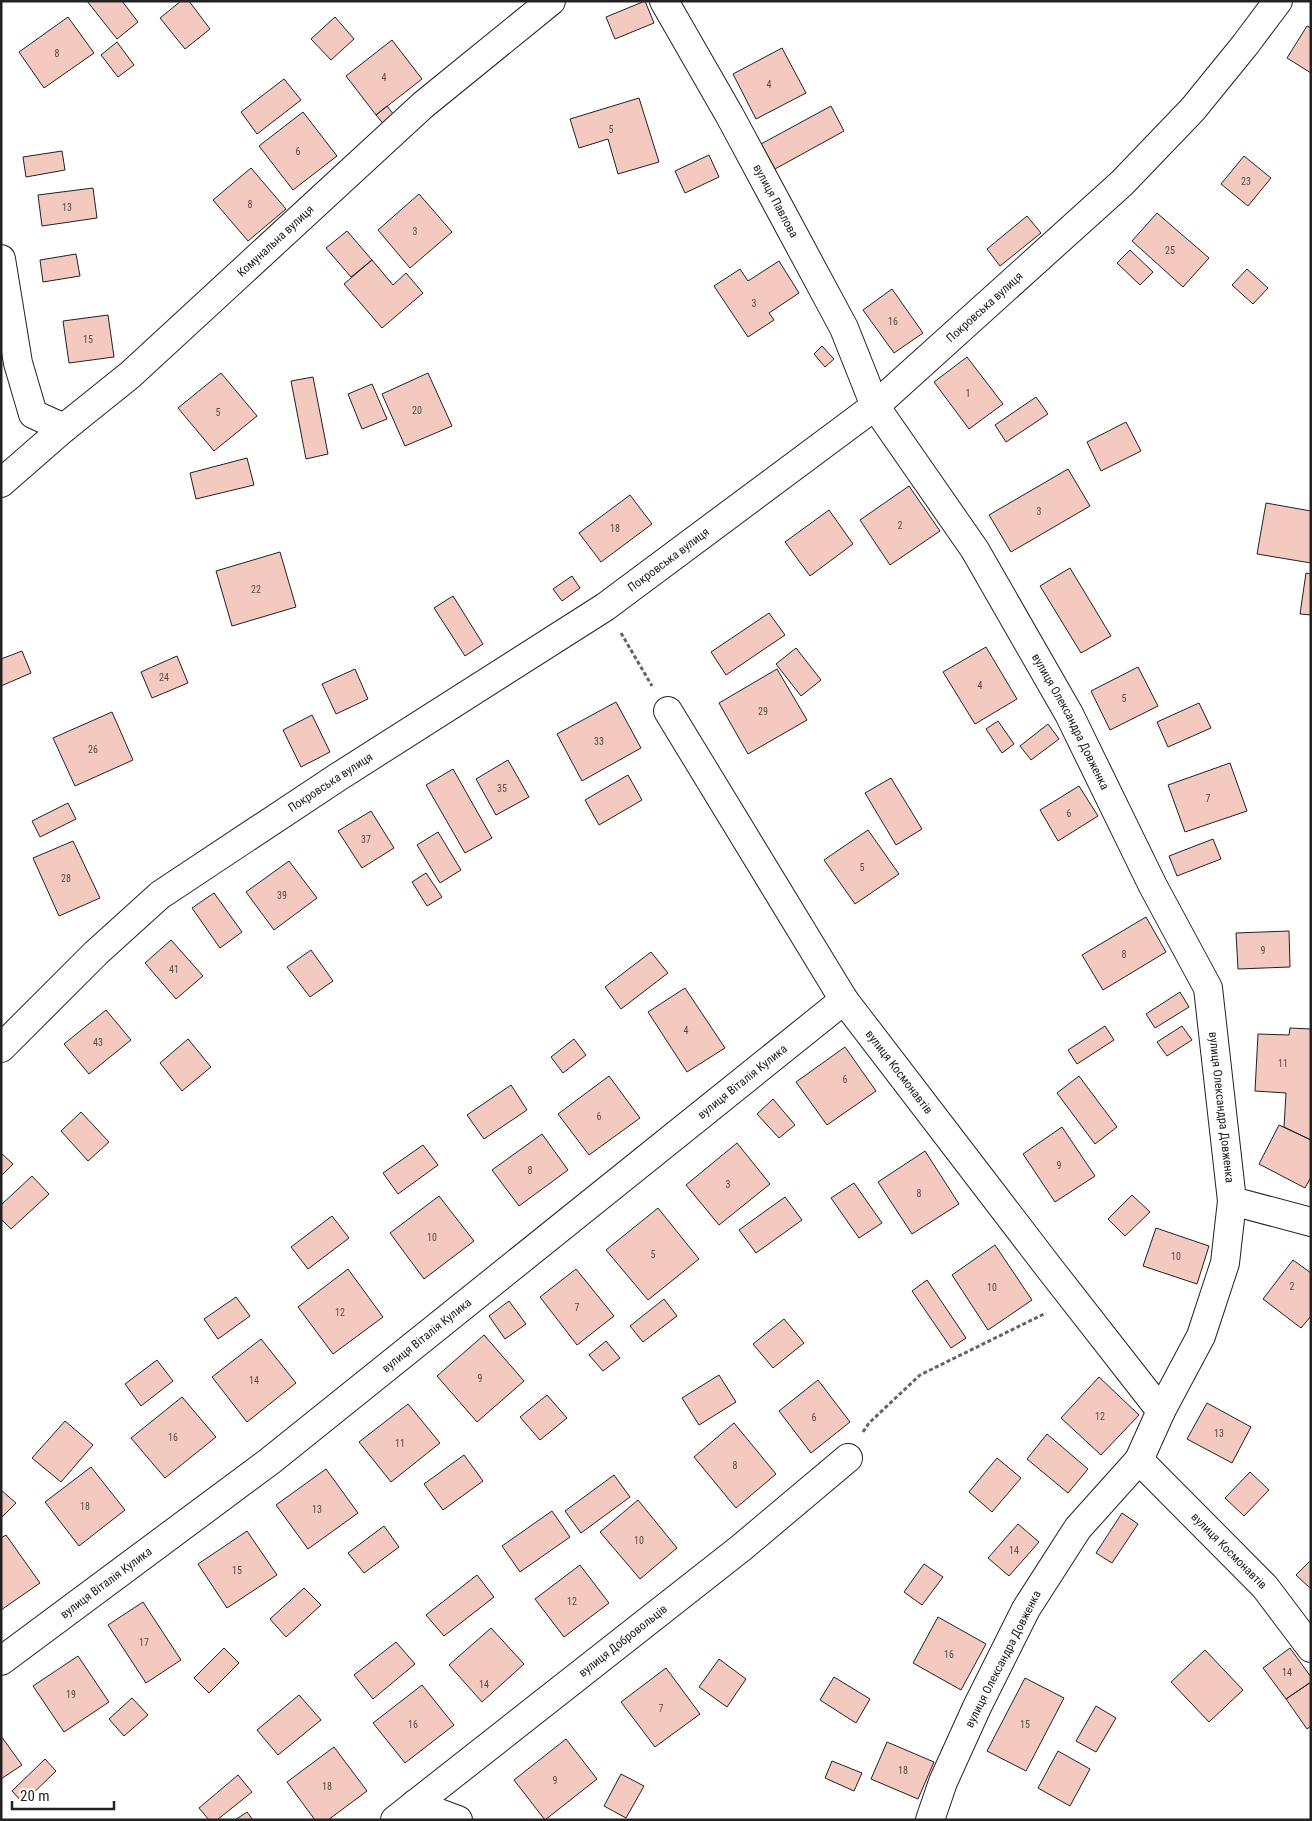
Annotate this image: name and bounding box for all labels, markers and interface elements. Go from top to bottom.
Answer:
house number: 8 [55,48,60,59]
house number: 4 [382,72,387,83]
house number: 4 [767,79,772,90]
house number: 5 [609,124,614,135]
house number: 6 [296,146,301,157]
street label: вулиця Павлова [750,162,801,240]
house number: 23 [1241,176,1251,187]
house number: 8 [248,199,253,210]
house number: 13 [62,202,72,213]
street label: Комунальна вулиця [234,202,317,280]
house number: 3 [413,226,418,237]
house number: 25 [1165,245,1175,256]
street label: Покровська вулиця [943,269,1026,345]
house number: 3 [752,298,757,309]
house number: 16 [888,316,898,327]
house number: 15 [83,334,93,345]
house number: 1 [966,388,970,399]
house number: 20 [412,405,422,416]
house number: 5 [216,407,221,418]
house number: 3 [1037,506,1042,517]
house number: 2 [898,520,903,531]
house number: 18 [610,523,620,534]
street label: Покровська вулиця [625,525,712,595]
house number: 22 [251,584,261,595]
street label: вулиця Олександра Довженка [1029,651,1112,792]
house number: 24 [159,672,169,683]
house number: 4 [978,680,983,691]
house number: 5 [1122,693,1127,704]
house number: 29 [758,706,768,717]
house number: 33 [594,736,604,747]
house number: 26 [88,744,98,755]
street label: Покровська вулиця [286,750,375,815]
house number: 35 [497,783,507,794]
house number: 7 [1206,793,1211,804]
house number: 6 [1067,808,1072,819]
house number: 37 [361,834,371,845]
house number: 5 [860,862,865,873]
house number: 28 [61,873,71,884]
house number: 39 [277,890,287,901]
house number: 9 [1261,945,1266,956]
house number: 8 [1122,949,1127,960]
house number: 41 [169,964,179,975]
house number: 4 [684,1025,689,1036]
street label: вулиця Космонавтів [863,1027,936,1117]
street label: вулиця Олександра Довженка [1206,1031,1237,1184]
house number: 43 [93,1037,103,1048]
street label: вулиця Віталія Кулика [695,1041,790,1122]
house number: 11 [1278,1058,1288,1069]
house number: 6 [843,1074,848,1085]
house number: 6 [597,1111,602,1122]
house number: 9 [1057,1160,1062,1171]
house number: 8 [528,1165,533,1176]
house number: 3 [726,1179,731,1190]
house number: 8 [917,1188,922,1199]
house number: 10 [427,1232,437,1243]
house number: 5 [651,1249,656,1260]
house number: 10 [1171,1251,1181,1262]
house number: 2 [1290,1281,1295,1292]
house number: 10 [987,1282,997,1293]
street label: вулиця Віталія Кулика [379,1295,474,1375]
house number: 7 [575,1302,580,1313]
house number: 12 [335,1307,345,1318]
house number: 9 [478,1373,483,1384]
house number: 14 [249,1375,259,1386]
house number: 12 [1095,1411,1105,1422]
house number: 6 [812,1412,817,1423]
house number: 13 [1214,1428,1224,1439]
house number: 16 [168,1432,178,1443]
house number: 11 [395,1438,405,1449]
house number: 8 [733,1460,738,1471]
house number: 18 [80,1501,90,1512]
house number: 13 [312,1504,322,1515]
street label: вулиця Космонавтів [1188,1510,1270,1592]
house number: 10 [634,1535,644,1546]
street label: вулиця Віталія Кулика [58,1544,155,1621]
house number: 14 [1009,1545,1019,1556]
house number: 15 [232,1565,242,1576]
street label: вулиця Олександра Довженка [962,1588,1044,1730]
house number: 12 [567,1596,577,1607]
street label: вулиця Добровольців [576,1602,670,1680]
house number: 17 [139,1637,149,1648]
house number: 16 [944,1649,954,1660]
house number: 14 [1282,1667,1292,1678]
house number: 14 [479,1679,489,1690]
house number: 19 [66,1689,76,1700]
house number: 7 [659,1703,664,1714]
house number: 16 [408,1719,418,1730]
house number: 15 [1020,1719,1030,1730]
house number: 18 [898,1765,908,1776]
house number: 9 [553,1775,558,1786]
scale bar [12,1778,115,1810]
house number: 18 [322,1781,332,1792]
text: 20 m [20,1787,50,1805]

